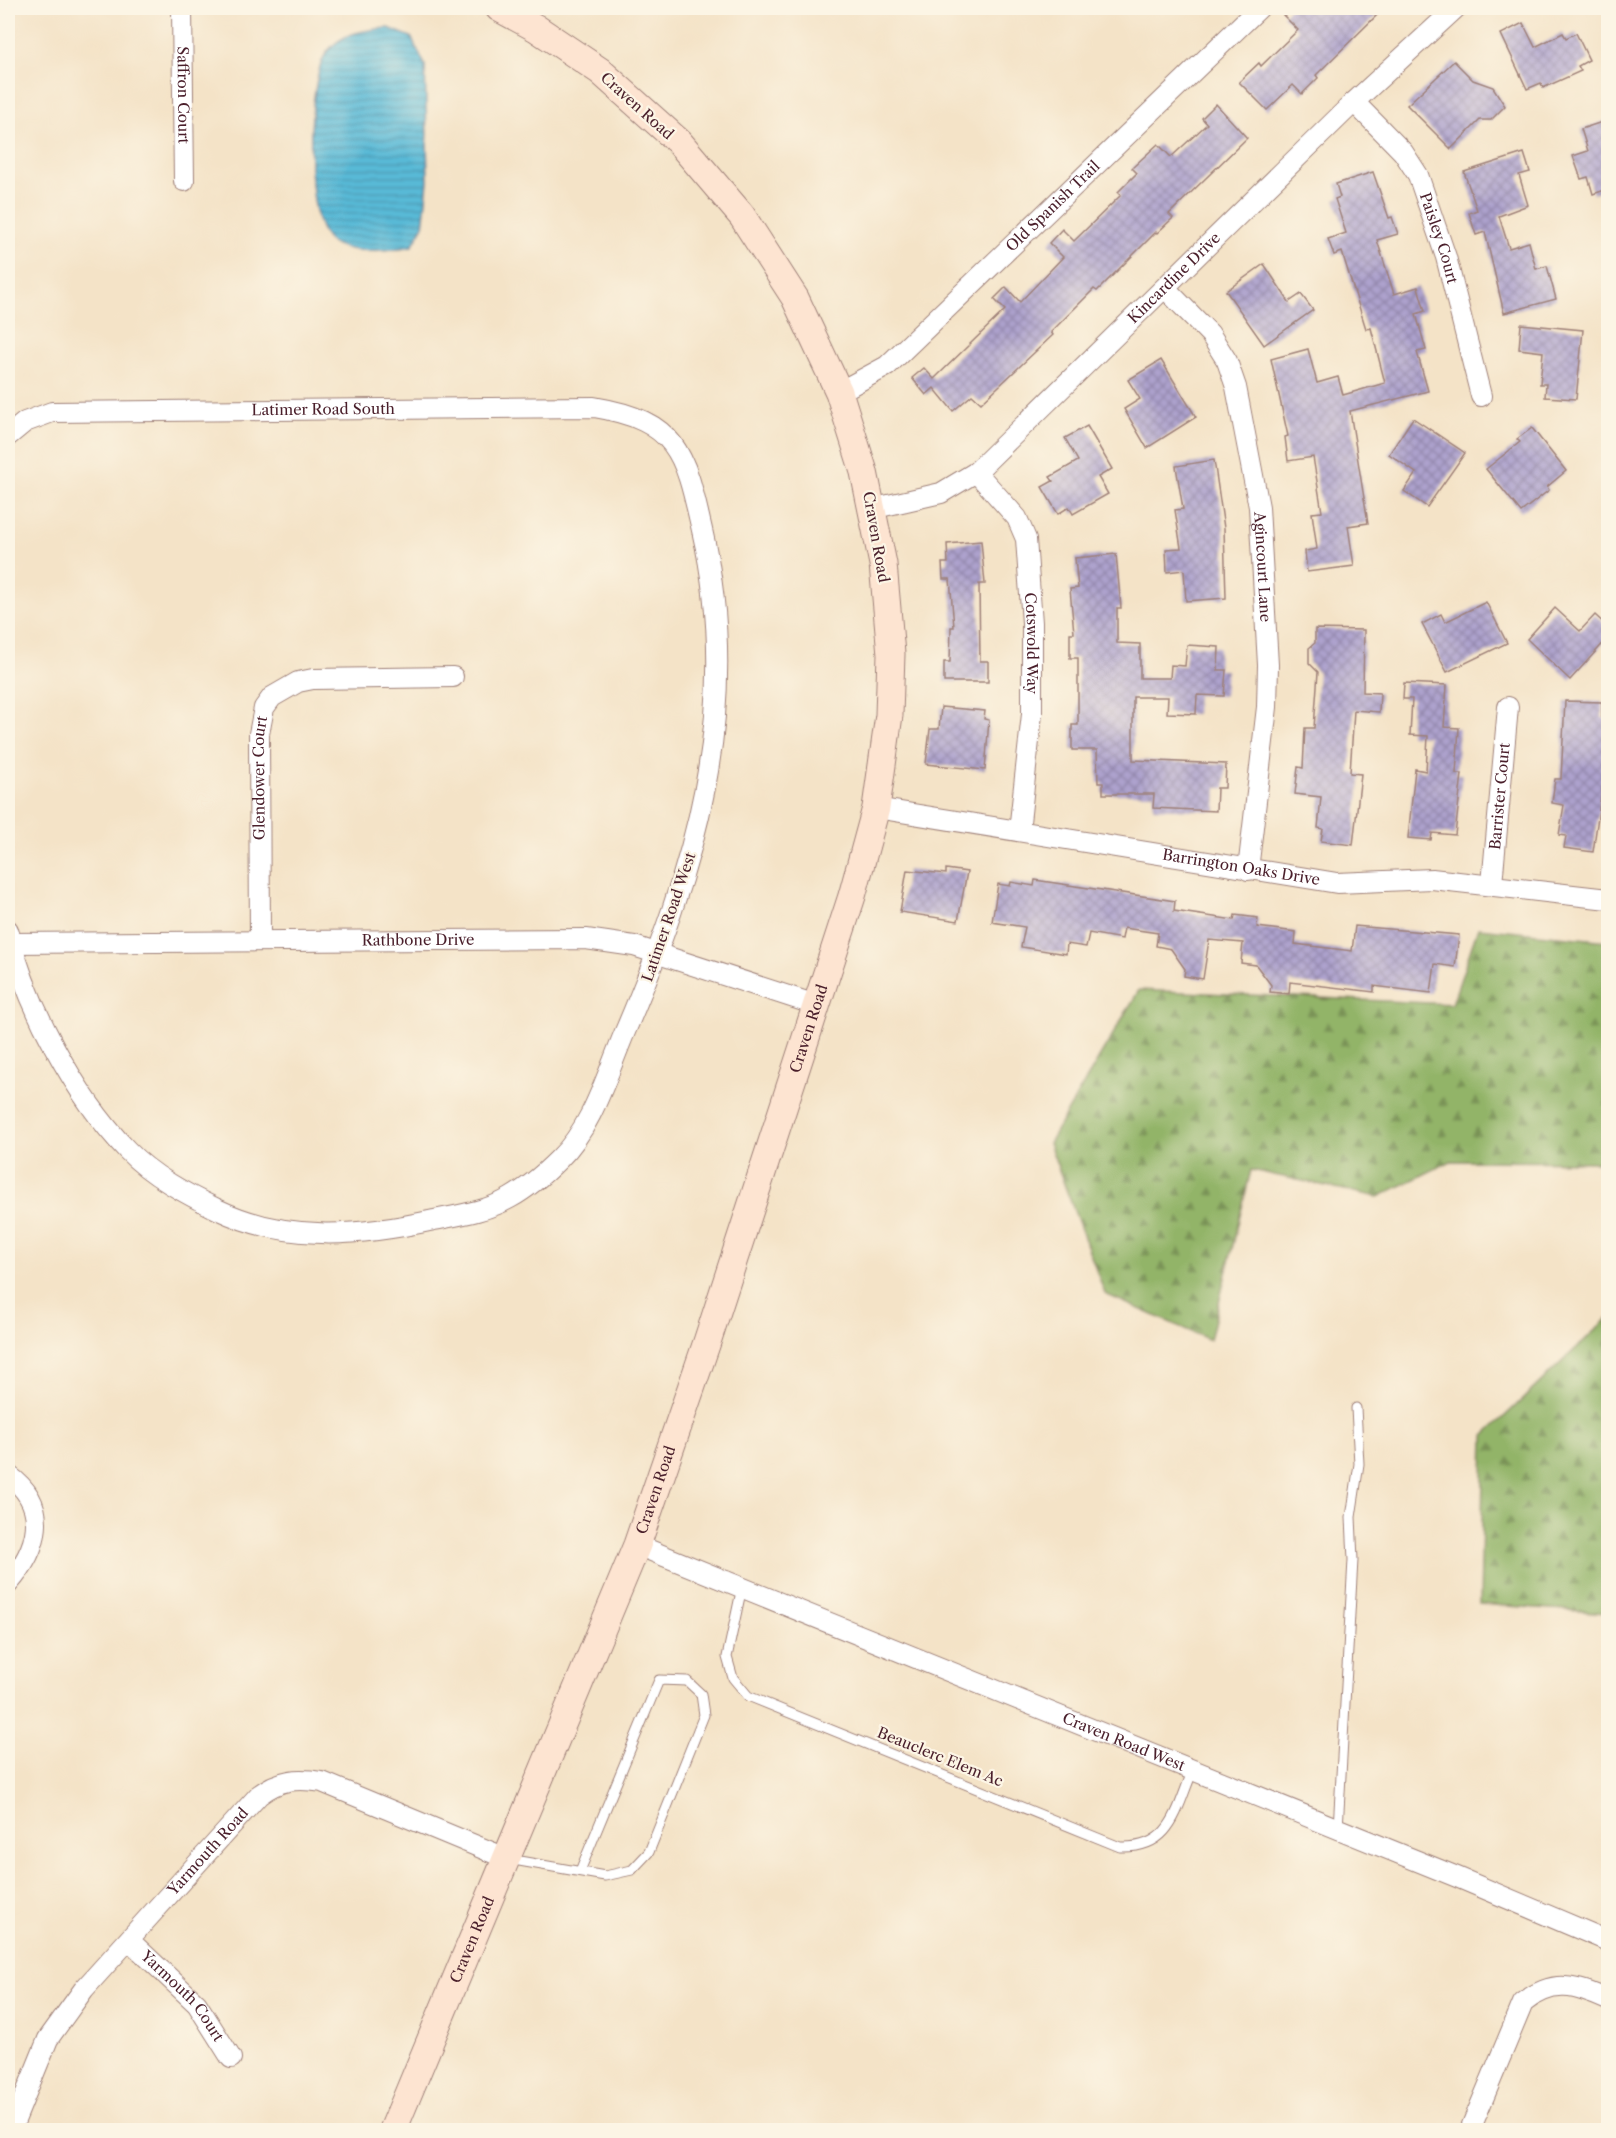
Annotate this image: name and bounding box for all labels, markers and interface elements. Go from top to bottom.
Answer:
street label: Saffron Court [173,46,194,145]
street label: Craven Road [597,68,678,143]
street label: Old Spanish Trail [1002,156,1104,255]
street label: Paisley Court [1416,190,1463,286]
street label: Kincardine Drive [1124,228,1224,327]
street label: Latimer Road South [251,399,396,419]
street label: Craven Road [859,490,894,584]
street label: Agincourt Lane [1250,510,1276,623]
street label: Cotswold Way [1021,592,1042,695]
street label: Glendower Court [249,714,271,840]
street label: Barrister Court [1485,741,1514,851]
street label: Barrington Oaks Drive [1161,845,1322,889]
street label: Latimer Road West [637,849,700,984]
street label: Rathbone Drive [362,930,474,950]
street label: Craven Road [785,982,832,1075]
street label: Craven Road [632,1443,679,1536]
street label: Craven Road West [1060,1708,1189,1775]
street label: Beauclerc Elem Ac [874,1723,1006,1791]
street label: Yarmouth Road [163,1803,252,1900]
street label: Craven Road [445,1894,498,1986]
street label: Yarmouth Court [137,1946,229,2046]

